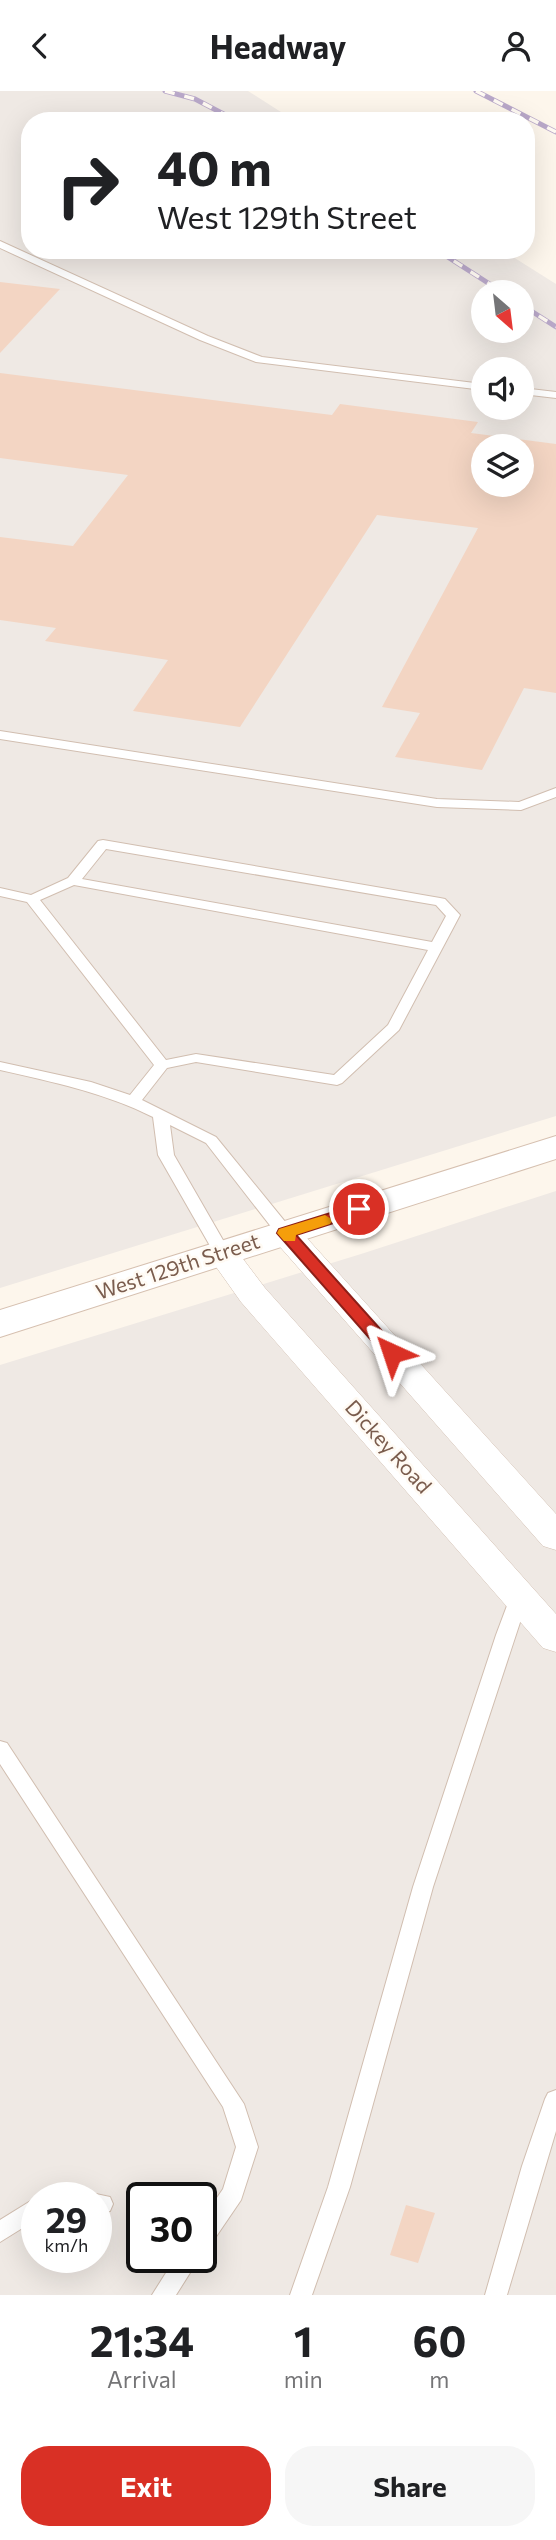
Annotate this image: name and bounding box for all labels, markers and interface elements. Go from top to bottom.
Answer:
text: Headway [210,26,346,66]
icon: back [21,27,59,65]
icon: person [497,27,535,65]
text: 40 m [157,136,272,196]
icon: right [42,140,133,231]
text: West 129th Street [157,196,417,236]
north arrow [471,280,534,343]
map controls [471,280,534,497]
button: sound [471,357,534,420]
button: layers [471,434,534,497]
pin [329,1179,389,1239]
icon: arrive [340,1190,378,1228]
street label: West 129th Street [93,1227,262,1304]
position arrow [355,1316,429,1390]
street label: Dickey Road [341,1394,438,1498]
speed limit sign: 30 [126,2182,217,2273]
text: 29 [46,2197,87,2240]
text: km/h [45,2234,88,2256]
text: 21:34 [90,2314,194,2366]
text: 1 [294,2314,313,2366]
text: 60 [412,2314,466,2366]
text: Arrival [107,2365,177,2393]
text: min [284,2365,323,2393]
text: m [429,2365,449,2393]
button: Exit [21,2446,271,2526]
button: Share [285,2446,535,2526]

